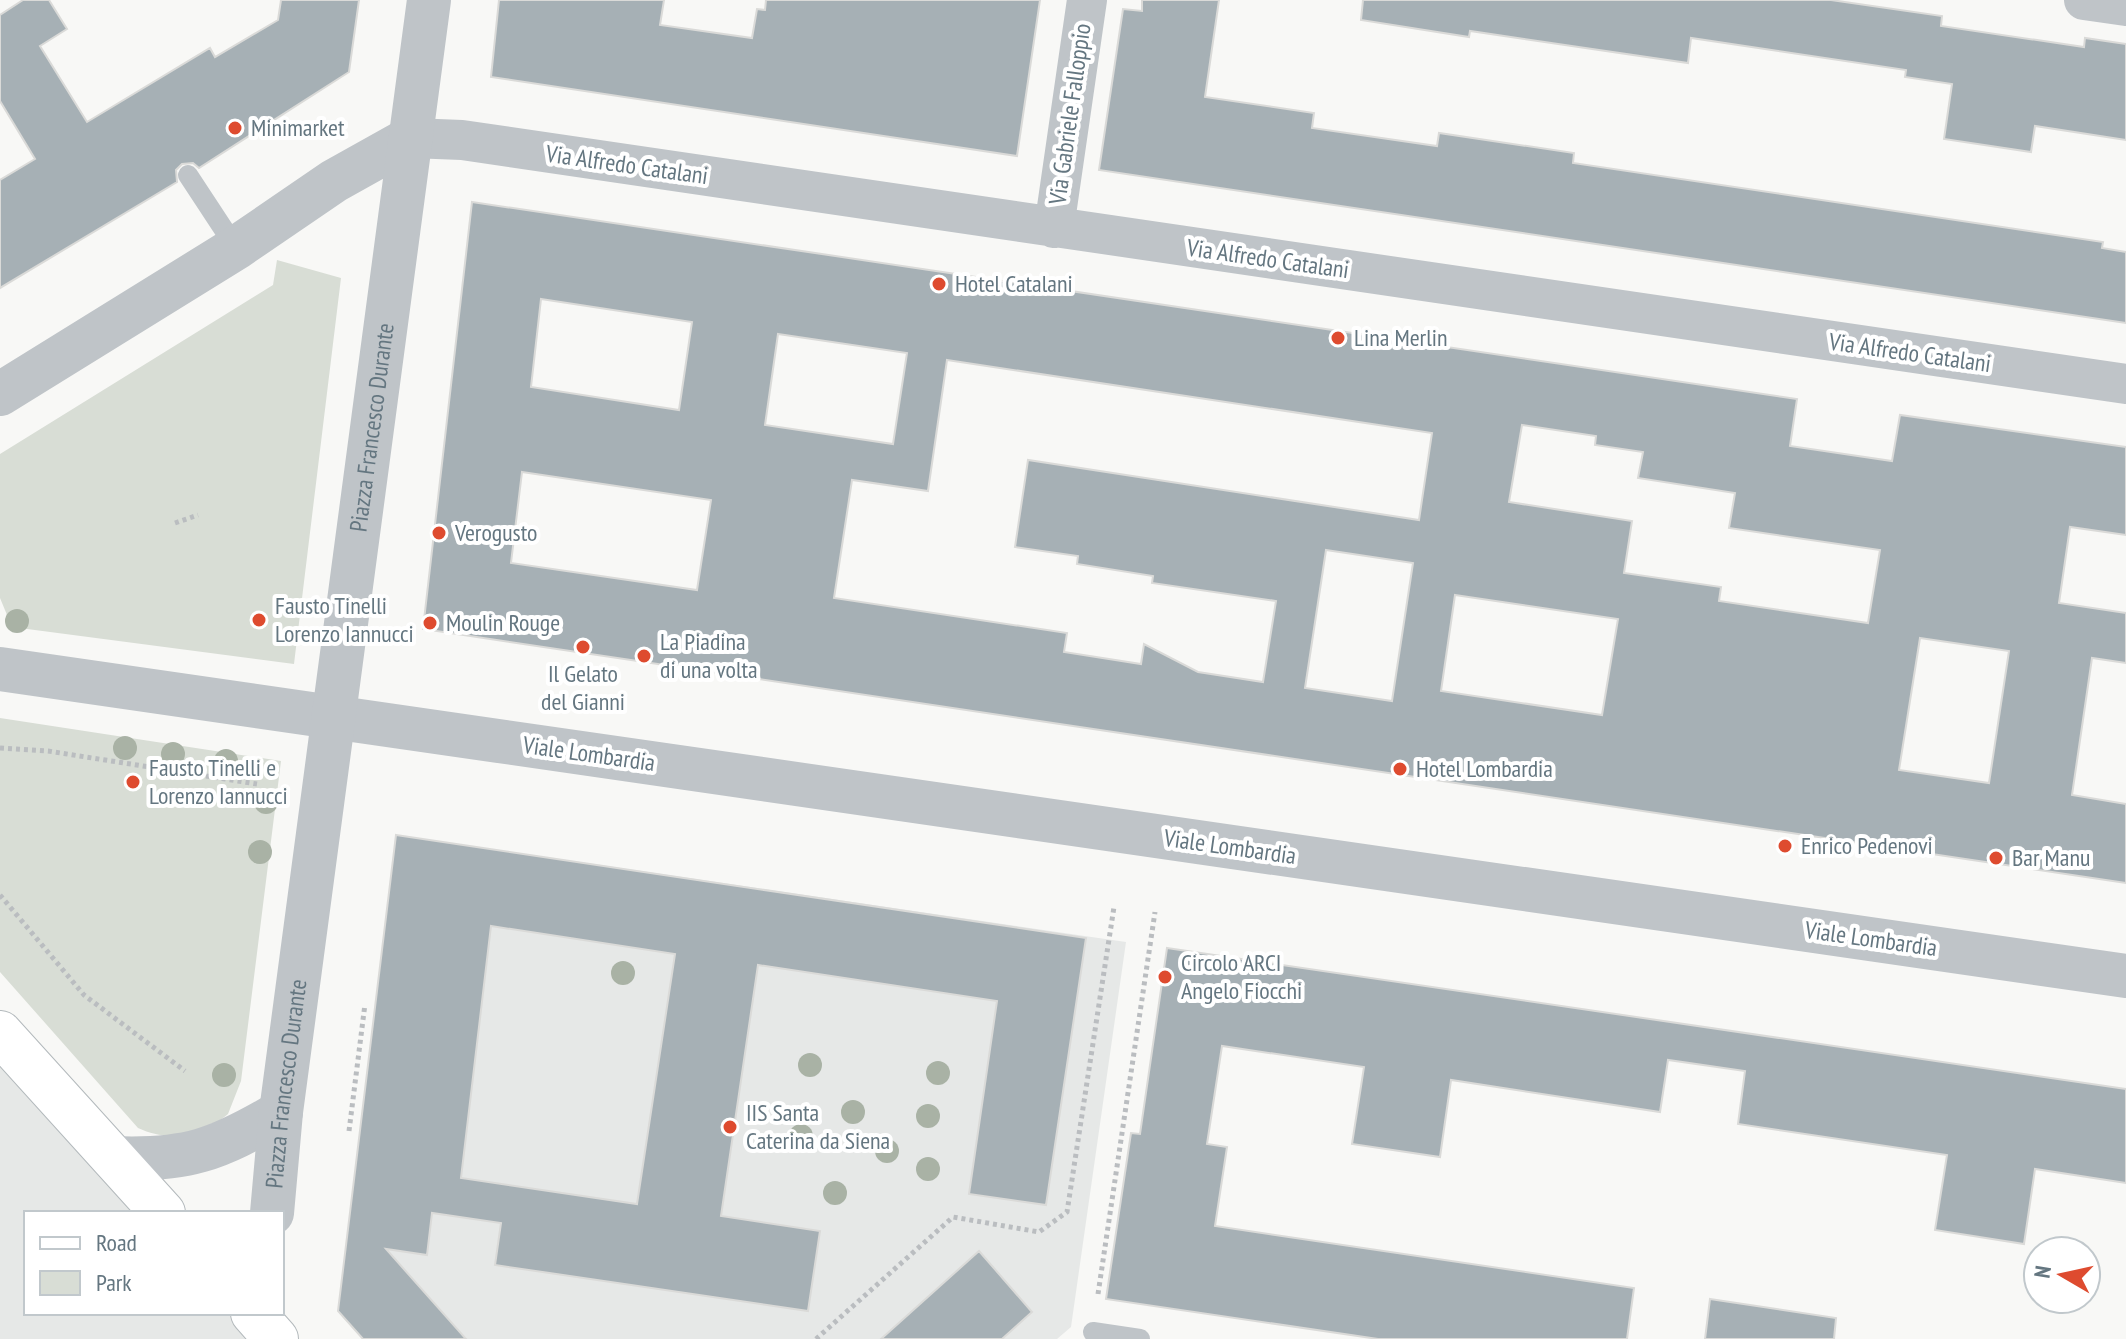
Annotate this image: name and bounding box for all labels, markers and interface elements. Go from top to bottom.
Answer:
street label: Via Gabriele Falloppio [1041,21,1098,208]
place label: Minimarket [251,112,345,143]
marker: Minimarket [226,119,244,137]
street label: Via Alfredo Catalani [543,138,710,191]
street label: Via Alfredo Catalani [1184,232,1351,285]
place label: Hotel Catalani [955,268,1073,299]
marker: Hotel Catalani [930,275,948,293]
street label: Piazza Francesco Durante [342,321,401,534]
place label: Lina Merlin [1354,322,1448,353]
street label: Via Alfredo Catalani [1826,326,1993,379]
marker: Lina Merlin [1329,329,1347,347]
place label: Verogusto [454,517,537,548]
marker: Verogusto [430,524,448,542]
place label: Fausto Tinelli Lorenzo Iannucci [275,590,414,649]
place label: Moulin Rouge [446,607,560,638]
marker: Fausto Tinelli Lorenzo Iannucci [250,611,268,629]
marker: Moulin Rouge [421,614,439,632]
place label: La Piadina di una volta [660,626,758,685]
marker: Il Gelato del Gianni [574,638,592,656]
marker: La Piadina di una volta [635,647,653,665]
place label: Il Gelato del Gianni [541,658,625,717]
street label: Viale Lombardia [520,729,657,778]
place label: Fausto Tinelli e Lorenzo Iannucci [149,752,288,811]
place label: Hotel Lombardia [1416,753,1553,784]
marker: Hotel Lombardia [1391,760,1409,778]
marker: Fausto Tinelli e Lorenzo Iannucci [124,773,142,791]
street label: Viale Lombardia [1161,822,1298,871]
place label: Enrico Pedenovi [1801,830,1933,861]
marker: Enrico Pedenovi [1776,837,1794,855]
place label: Bar Manu [2012,842,2090,873]
marker: Bar Manu [1987,849,2005,867]
street label: Viale Lombardia [1802,914,1939,963]
place label: Circolo ARCI Angelo Fiocchi [1181,947,1302,1006]
marker: Circolo ARCI Angelo Fiocchi [1156,968,1174,986]
street label: Piazza Francesco Durante [258,977,314,1190]
place label: IIS Santa Caterina da Siena [746,1097,890,1156]
marker: IIS Santa Caterina da Siena [721,1118,739,1136]
legend [24,1211,284,1315]
text: Road [96,1227,137,1258]
north arrow [2022,1235,2102,1315]
text: N [2027,1264,2057,1280]
text: Park [96,1267,132,1298]

